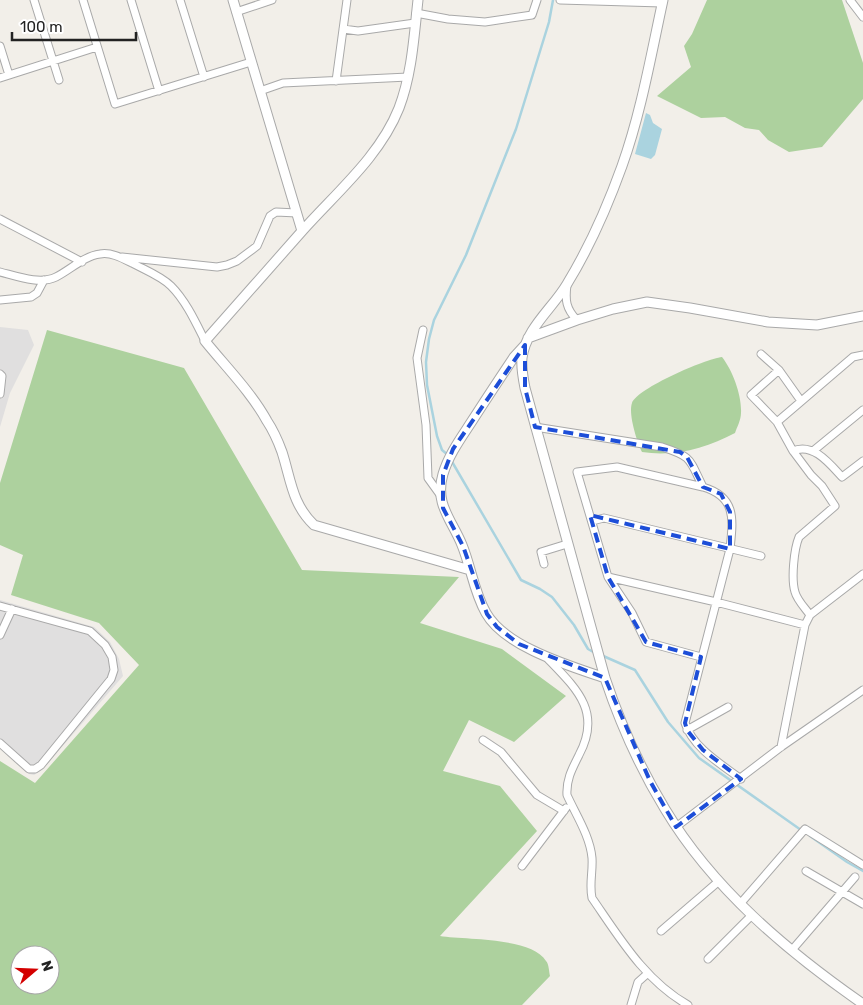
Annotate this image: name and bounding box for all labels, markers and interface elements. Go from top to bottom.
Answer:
scale bar [12,10,136,42]
text: 100 m [20,18,62,36]
north arrow [10,945,60,995]
text: N [37,958,56,973]

